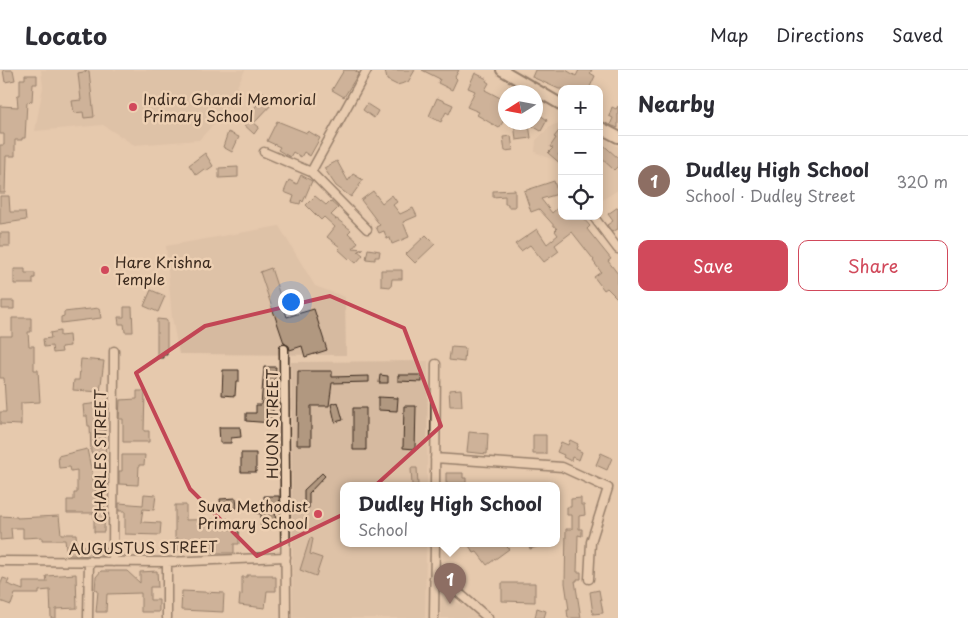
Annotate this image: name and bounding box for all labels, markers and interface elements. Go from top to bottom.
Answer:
text: Locato [25,17,107,53]
text: Map [710,21,748,48]
text: Directions [776,21,864,48]
text: Saved [892,21,943,48]
north arrow [498,85,543,130]
map controls [558,85,603,220]
button: + [558,85,603,130]
place label: Indira Ghandi Memorial Primary School [143,87,316,127]
text: Nearby [638,87,715,119]
marker: Indira Ghandi Memorial Primary School [127,101,139,113]
button: − [558,130,603,175]
text: Dudley High School [685,155,869,183]
text: 1 [650,169,658,193]
text: 320 m [897,169,948,193]
button: locate [558,175,603,220]
text: School · Dudley Street [685,183,855,207]
button: Save [638,240,788,291]
button: Share [798,240,948,291]
place label: Hare Krishna Temple [115,250,212,290]
marker: Hare Krishna Temple [99,264,111,276]
your location [278,289,304,315]
street label: HUON STREET [260,368,283,479]
street label: CHARLES STREET [88,388,111,523]
popup [340,482,560,547]
text: Dudley High School [358,489,542,517]
place label: Suva Methodist Primary School [198,494,308,534]
marker: Suva Methodist Primary School [312,508,324,520]
text: School [358,517,408,541]
street label: AUGUSTUS STREET [68,534,218,560]
pin: 1 [434,563,466,604]

